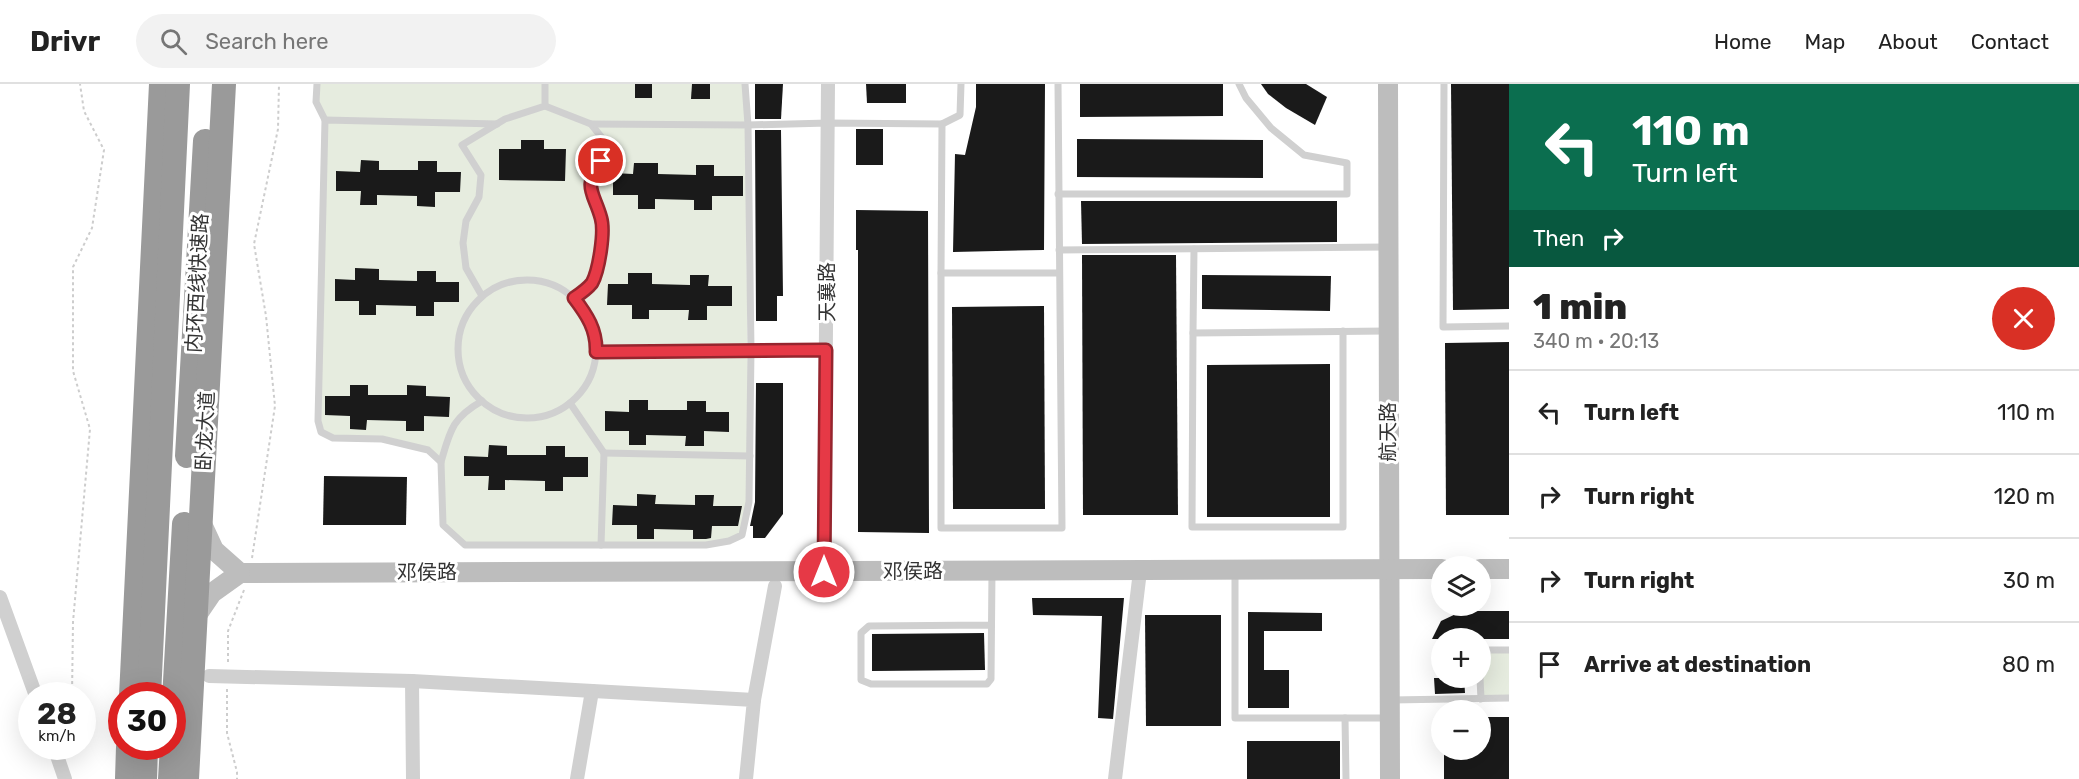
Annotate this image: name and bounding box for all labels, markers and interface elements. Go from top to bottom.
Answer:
search box [136,14,556,68]
text: Drivr [30,25,100,58]
icon: search [157,25,190,58]
text: Search here [205,28,329,55]
text: Home [1714,29,1771,54]
text: Map [1804,29,1845,54]
text: About [1878,29,1938,54]
text: Contact [1971,29,2049,54]
text: 110 m [1632,106,1750,156]
icon: left [1533,108,1611,186]
pin [575,135,626,186]
icon: arrive [584,144,617,177]
text: Turn left [1632,157,1737,189]
street label: 内环西线快速路 [181,212,213,354]
icon: right [1596,222,1629,255]
text: Then [1533,225,1584,252]
street label: 天襄路 [815,262,839,322]
text: 1 min [1533,285,1627,328]
button: close [1992,287,2055,350]
text: 340 m · 20:13 [1533,329,1659,353]
street label: 卧龙大道 [191,390,219,472]
icon: left [1533,396,1566,429]
text: Turn left [1584,399,1679,426]
text: 110 m [1997,399,2055,426]
street label: 航天路 [1376,402,1400,462]
icon: right [1533,480,1566,513]
text: Turn right [1584,483,1694,510]
text: 120 m [1994,483,2055,510]
position arrow [792,540,856,604]
map controls [1431,556,1491,760]
button: layers [1431,556,1491,616]
street label: 邓侯路 [883,559,943,583]
street label: 邓侯路 [397,560,457,584]
icon: right [1533,564,1566,597]
text: Turn right [1584,567,1694,594]
text: 30 m [2003,567,2055,594]
button: + [1431,628,1491,688]
icon: arrive [1533,648,1566,681]
text: Arrive at destination [1584,651,1811,678]
text: 80 m [2002,651,2055,678]
speed limit sign: 30 [108,682,186,760]
text: 28 [37,696,77,732]
button: − [1431,700,1491,760]
text: km/h [38,727,76,745]

